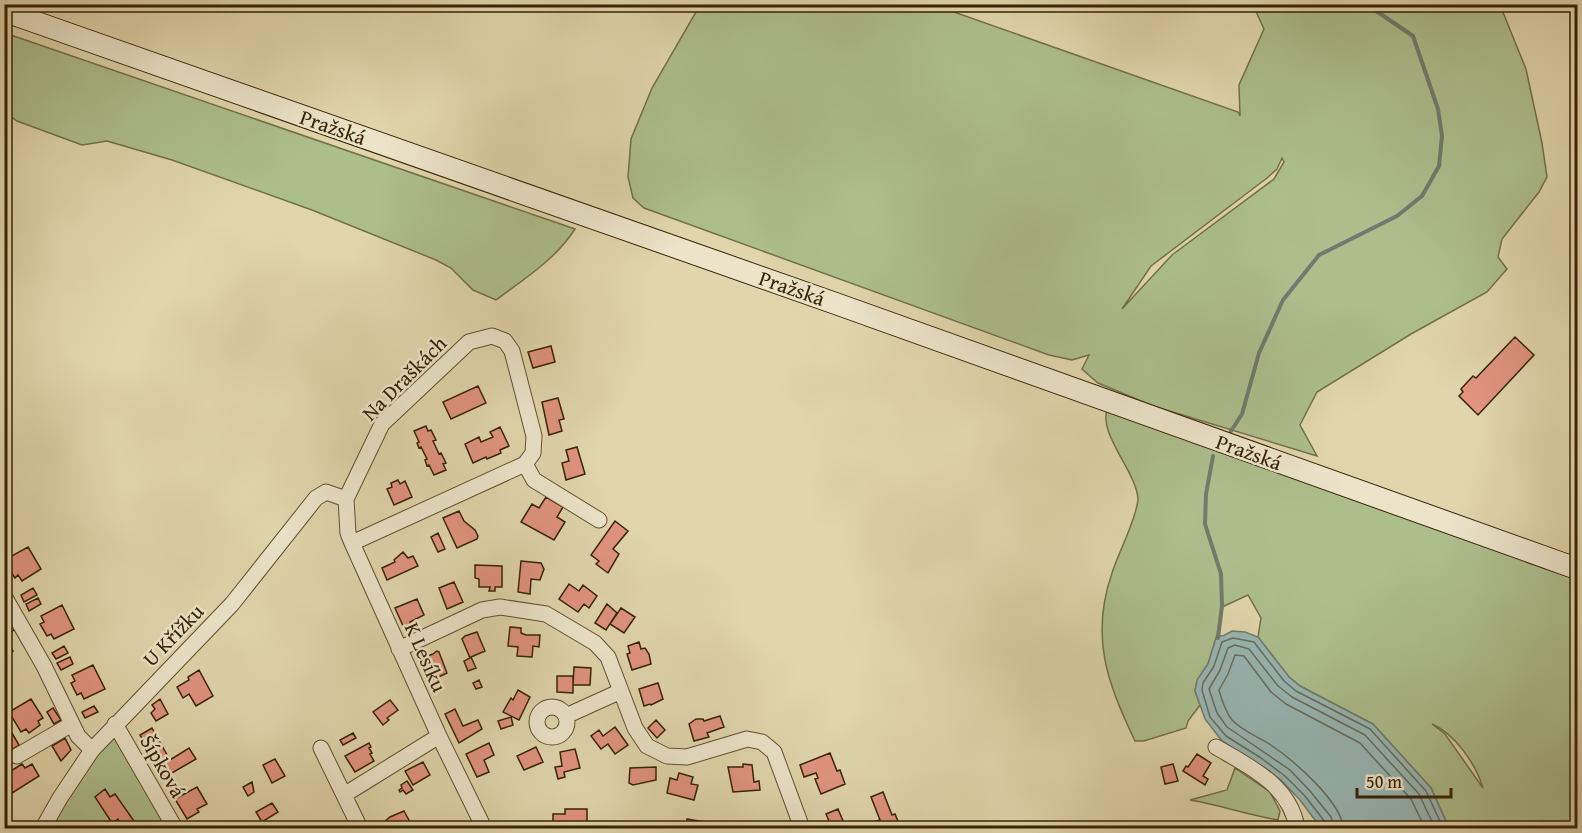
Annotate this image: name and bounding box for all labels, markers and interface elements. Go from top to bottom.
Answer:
street label: Pražská [296,101,370,153]
street label: Pražská [755,262,829,314]
street label: Na Draškách [354,328,454,428]
street label: Pražská [1212,426,1286,478]
street label: U Křížku [135,596,211,673]
street label: K Lesíku [397,617,455,697]
street label: Šípková [132,729,194,803]
scale bar [1357,761,1452,799]
text: 50 m [1366,768,1402,795]

